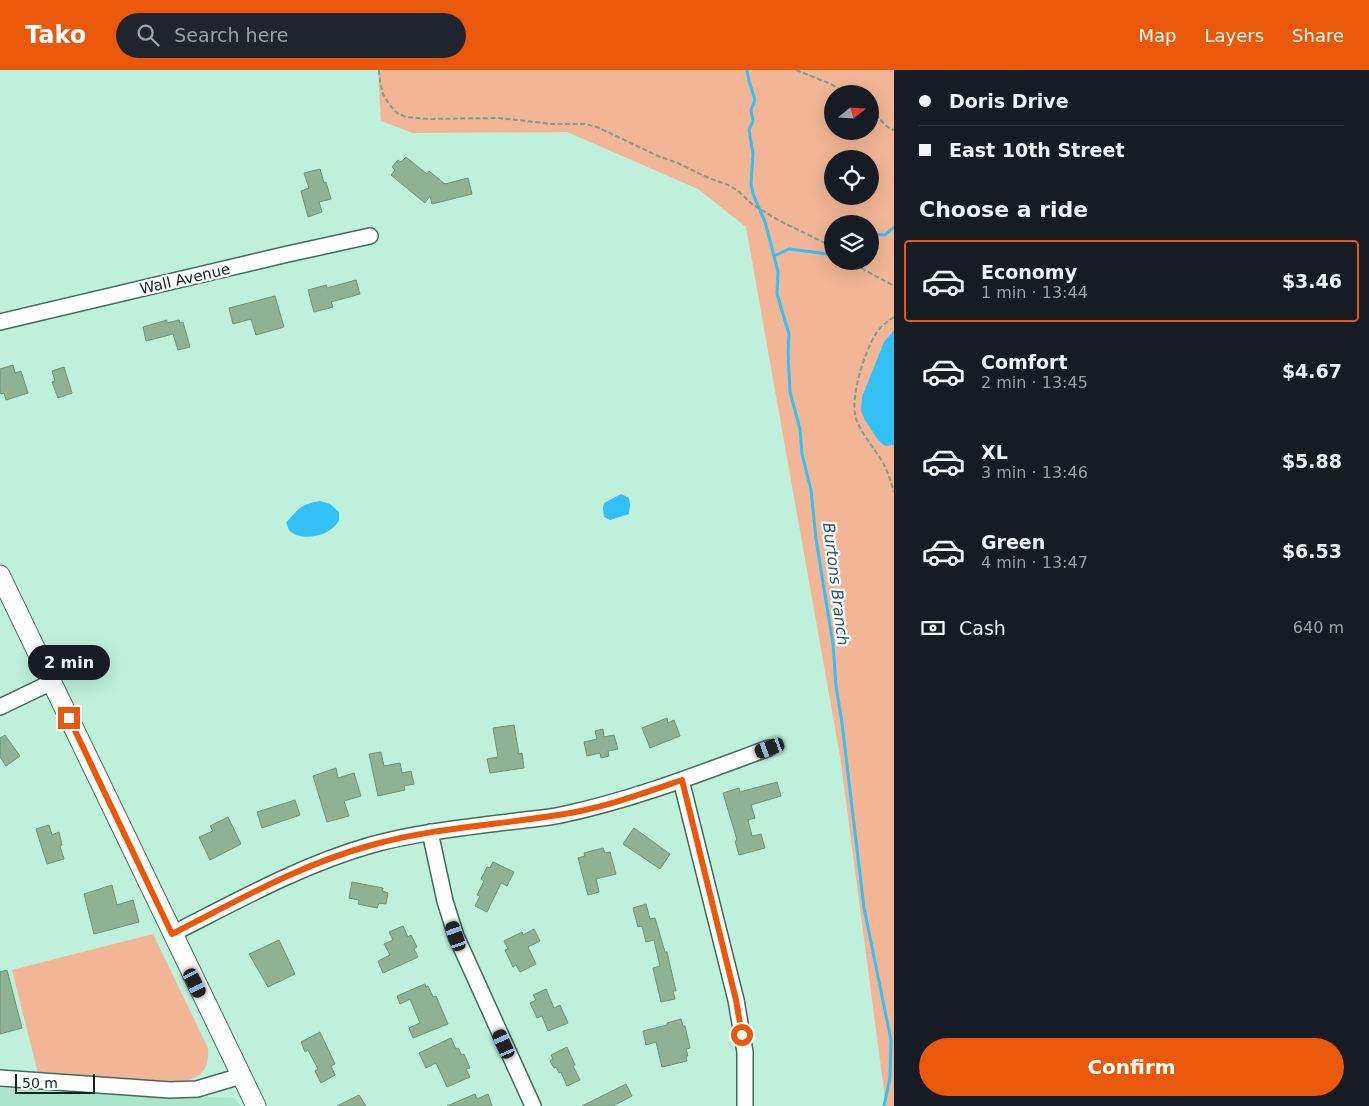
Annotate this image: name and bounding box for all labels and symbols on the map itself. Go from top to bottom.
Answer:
north arrow [824,85,879,140]
street label: Wall Avenue [138,260,232,298]
water label: Burtons Branch [819,521,853,647]
callout: 2 min [28,646,110,680]
route end [58,707,80,729]
car [753,736,786,760]
car [444,919,467,953]
car [181,966,208,1000]
route start [731,1024,753,1046]
car [491,1027,516,1061]
scale bar [15,1071,95,1094]

